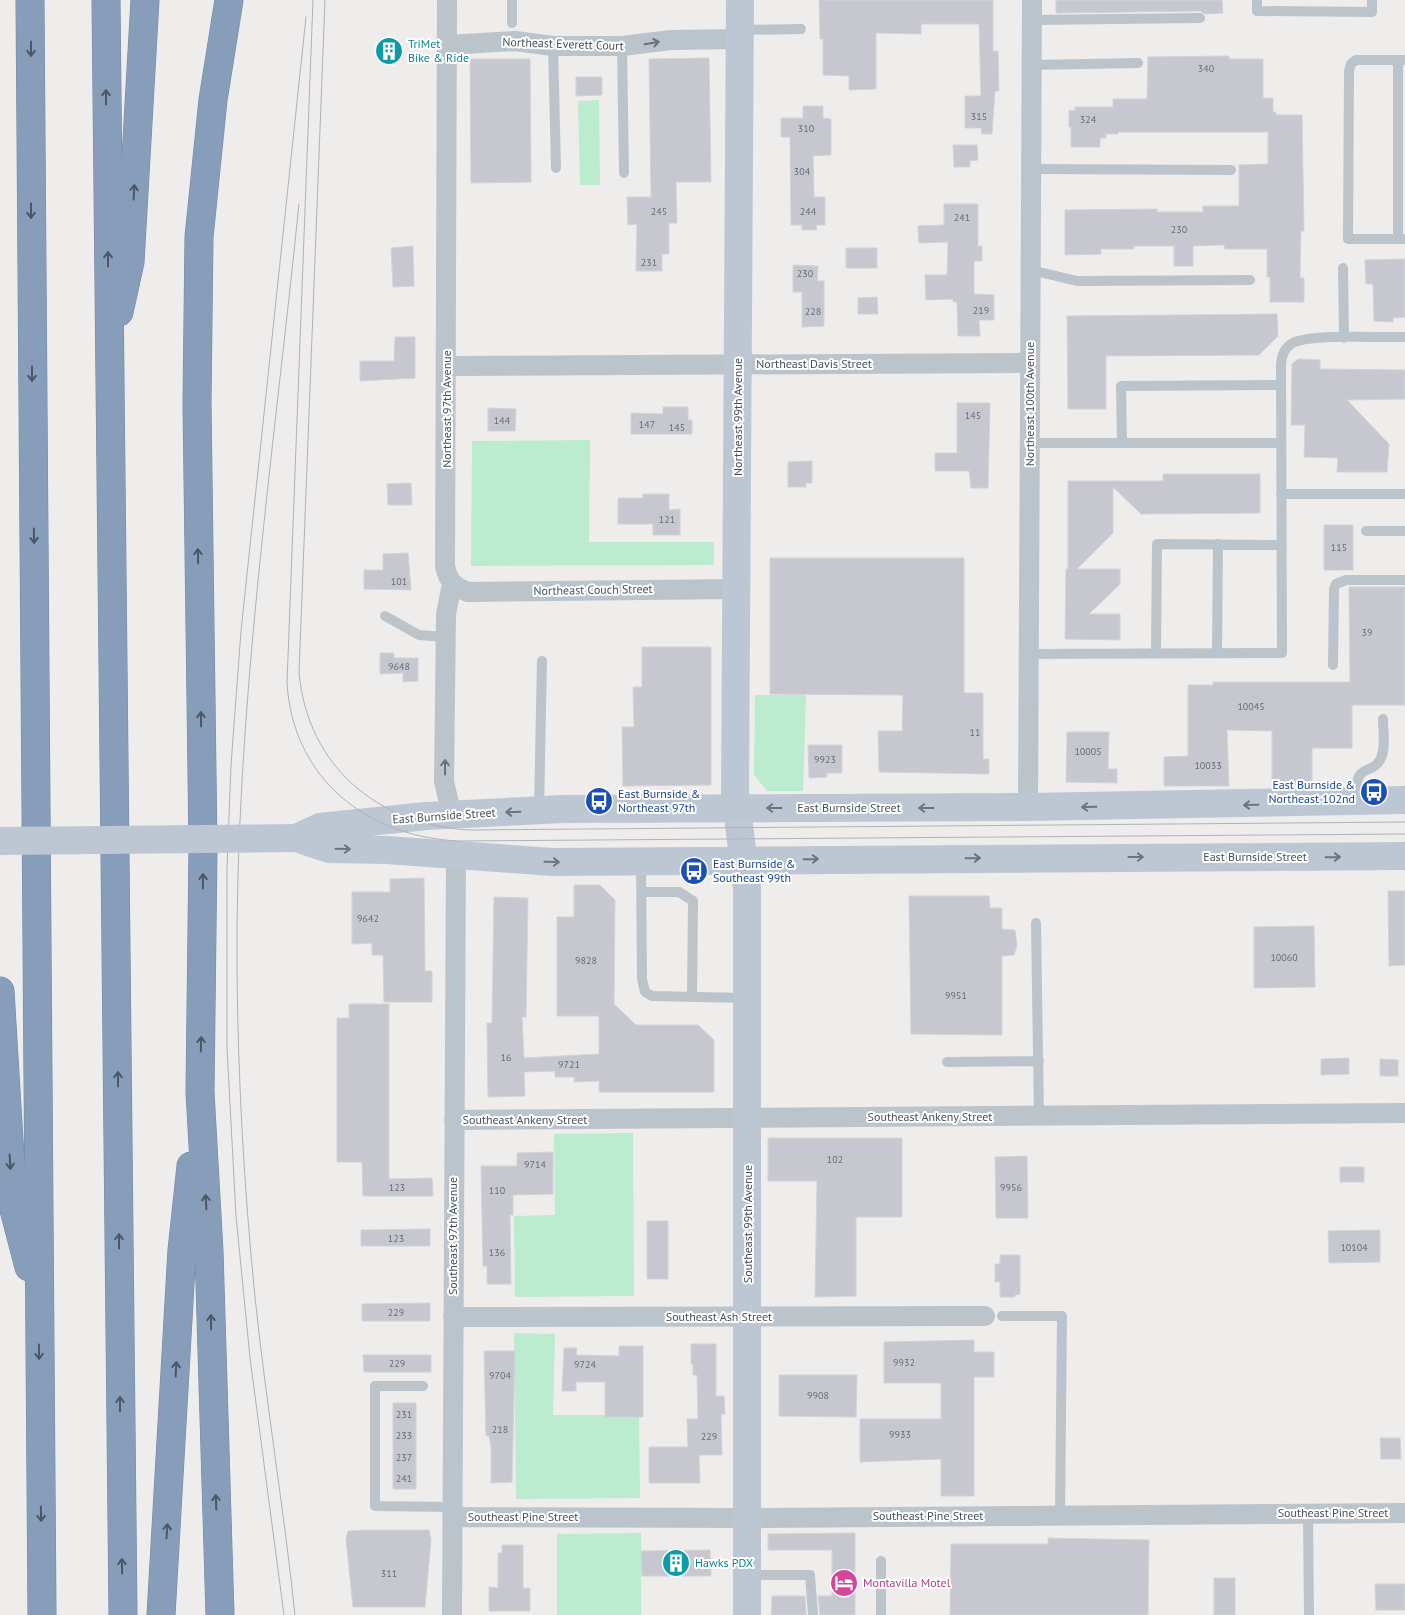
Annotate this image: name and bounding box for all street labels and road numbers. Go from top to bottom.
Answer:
street label: Northeast Everett Court [502,34,624,53]
street label: Northeast 100th Avenue [1022,342,1037,466]
street label: Northeast 97th Avenue [439,350,454,468]
street label: Northeast Davis Street [756,356,872,371]
street label: Northeast 99th Avenue [730,358,745,476]
street label: Northeast Couch Street [533,581,653,598]
street label: East Burnside Street [797,800,901,815]
street label: East Burnside Street [392,804,496,827]
street label: East Burnside Street [1203,849,1307,864]
street label: Southeast Ankeny Street [868,1109,992,1124]
street label: Southeast Ankeny Street [463,1112,587,1127]
street label: Southeast 99th Avenue [740,1165,755,1283]
street label: Southeast 97th Avenue [445,1177,460,1295]
street label: Southeast Ash Street [666,1309,772,1324]
street label: Southeast Pine Street [1278,1505,1388,1520]
street label: Southeast Pine Street [873,1508,983,1523]
street label: Southeast Pine Street [468,1509,578,1524]

